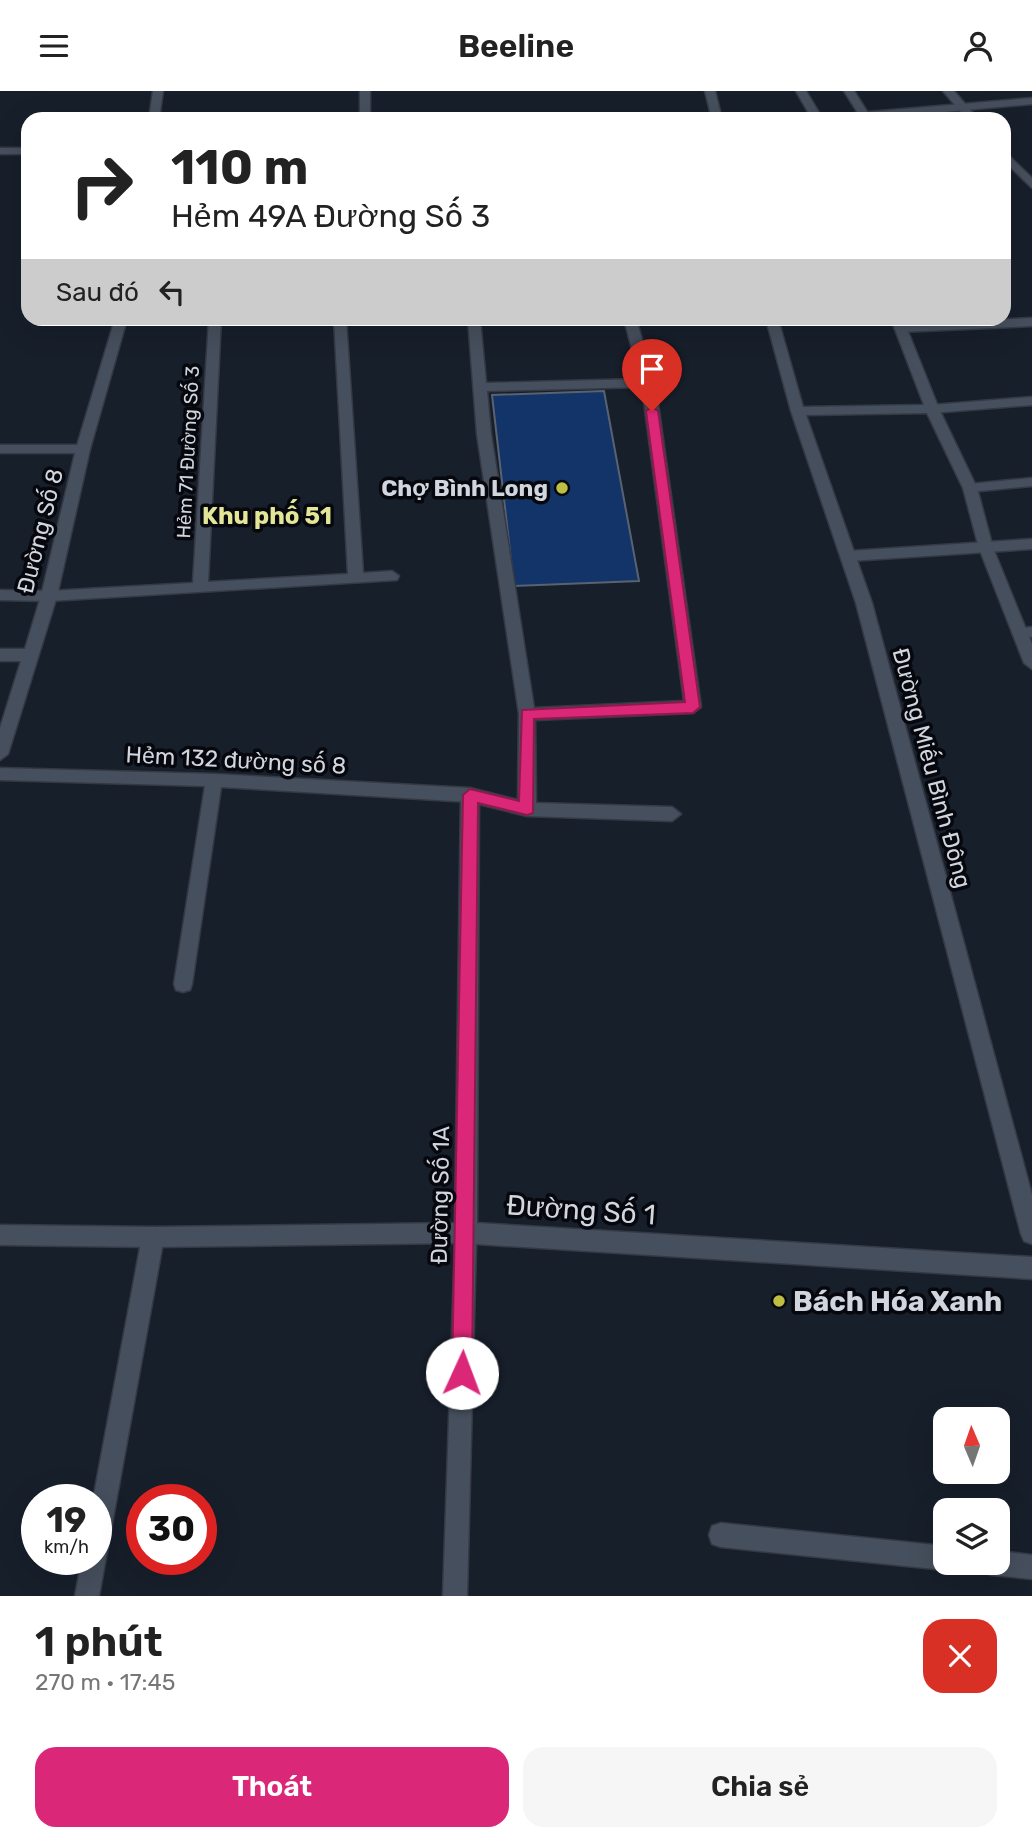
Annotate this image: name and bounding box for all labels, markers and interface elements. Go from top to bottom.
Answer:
icon: menu [35,27,73,65]
text: Beeline [458,27,574,65]
icon: person [959,27,997,65]
text: 110 m [171,138,308,196]
icon: right [56,140,147,231]
text: Hẻm 49A Đường Số 3 [171,197,490,235]
icon: left [153,273,191,311]
text: Sau đó [56,277,139,308]
pin [622,339,682,411]
icon: arrive [633,350,671,388]
street label: Hẻm 71 Đường Số 3 [172,365,204,539]
street label: Đường Số 8 [11,466,69,596]
place label: Chợ Bình Long [381,474,548,502]
marker: Chợ Bình Long [554,480,570,496]
district label: Khu phố 51 [202,499,332,530]
street label: Đường Miếu Bình Đông [886,645,978,891]
street label: Hẻm 132 đường số 8 [125,740,347,780]
street label: Đường Số 1A [425,1126,455,1264]
street label: Đường Số 1 [505,1187,657,1232]
place label: Bách Hóa Xanh [793,1285,1002,1318]
marker: Bách Hóa Xanh [771,1293,787,1309]
position arrow [425,1336,499,1410]
north arrow [933,1407,1010,1484]
map controls [933,1407,1010,1575]
speed limit sign: 30 [126,1484,217,1575]
button: layers [933,1498,1010,1575]
text: 19 [47,1499,86,1541]
text: km/h [44,1536,89,1558]
text: 1 phút [35,1617,163,1667]
button: close [923,1619,997,1693]
text: 270 m · 17:45 [35,1668,175,1696]
button: Thoát [35,1747,509,1827]
button: Chia sẻ [523,1747,997,1827]

